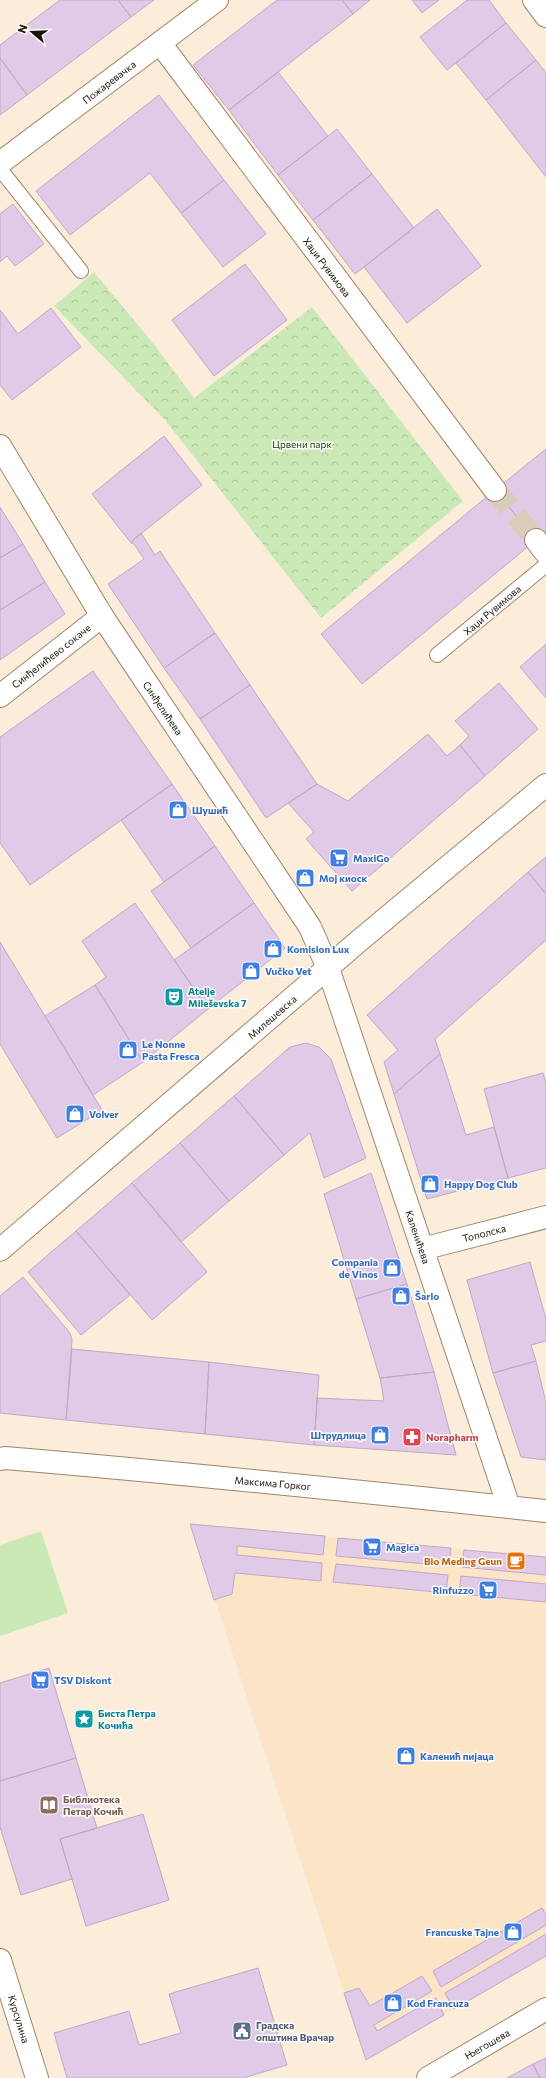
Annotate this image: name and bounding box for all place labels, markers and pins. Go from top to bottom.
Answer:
shop icon: Шушић [167,799,189,821]
place label: Шушић [192,804,228,816]
supermarket icon: MaxiGo [328,847,350,869]
place label: MaxiGo [353,852,390,864]
shop icon: Мој киоск [294,867,316,889]
place label: Мој киоск [319,872,368,884]
shop icon: Komision Lux [262,938,284,960]
place label: Komision Lux [287,943,350,955]
shop icon: Vučko Vet [240,960,262,982]
place label: Vučko Vet [265,965,311,977]
place label: Atelje Mileševska 7 [188,985,247,1009]
theatre icon: Atelje Mileševska 7 [163,986,185,1008]
place label: Le Nonne Pasta Fresca [142,1038,200,1062]
shop icon: Le Nonne Pasta Fresca [117,1039,139,1061]
shop icon: Volver [64,1103,86,1125]
place label: Volver [89,1108,119,1120]
shop icon: Happy Dog Club [419,1173,441,1195]
place label: Happy Dog Club [444,1178,518,1190]
place label: Compania de Vinos [331,1256,378,1280]
shop icon: Compania de Vinos [381,1257,403,1279]
shop icon: Šarlo [390,1285,412,1307]
place label: Šarlo [415,1290,439,1302]
shop icon: Штрудлица [369,1424,391,1446]
pharmacy icon: Norapharm [401,1426,423,1448]
place label: Штрудлица [310,1429,366,1441]
place label: Norapharm [426,1431,479,1443]
supermarket icon: Magica [361,1536,383,1558]
place label: Magica [386,1541,419,1553]
cafe icon: Bio Meding Geun [505,1550,527,1572]
place label: Bio Meding Geun [424,1555,502,1567]
supermarket icon: Rinfuzzo [477,1579,499,1601]
place label: Rinfuzzo [432,1584,474,1596]
supermarket icon: TSV Diskont [29,1669,51,1691]
place label: TSV Diskont [54,1674,112,1686]
place label: Биста Петра Кочића [98,1707,156,1731]
place icon: Биста Петра Кочића [73,1708,95,1730]
shop icon: Каленић пијаца [395,1745,417,1767]
place label: Каленић пијаца [420,1750,494,1762]
place label: Библиотека Петар Кочић [63,1793,123,1817]
library icon: Библиотека Петар Кочић [38,1794,60,1816]
shop icon: Francuske Tajne [502,1921,524,1943]
place label: Francuske Tajne [426,1926,499,1938]
shop icon: Kod Francuza [382,1992,404,2014]
place label: Kod Francuza [407,1997,469,2009]
place label: Градска општина Врачар [256,2019,334,2043]
public building icon: Градска општина Врачар [231,2020,253,2042]

